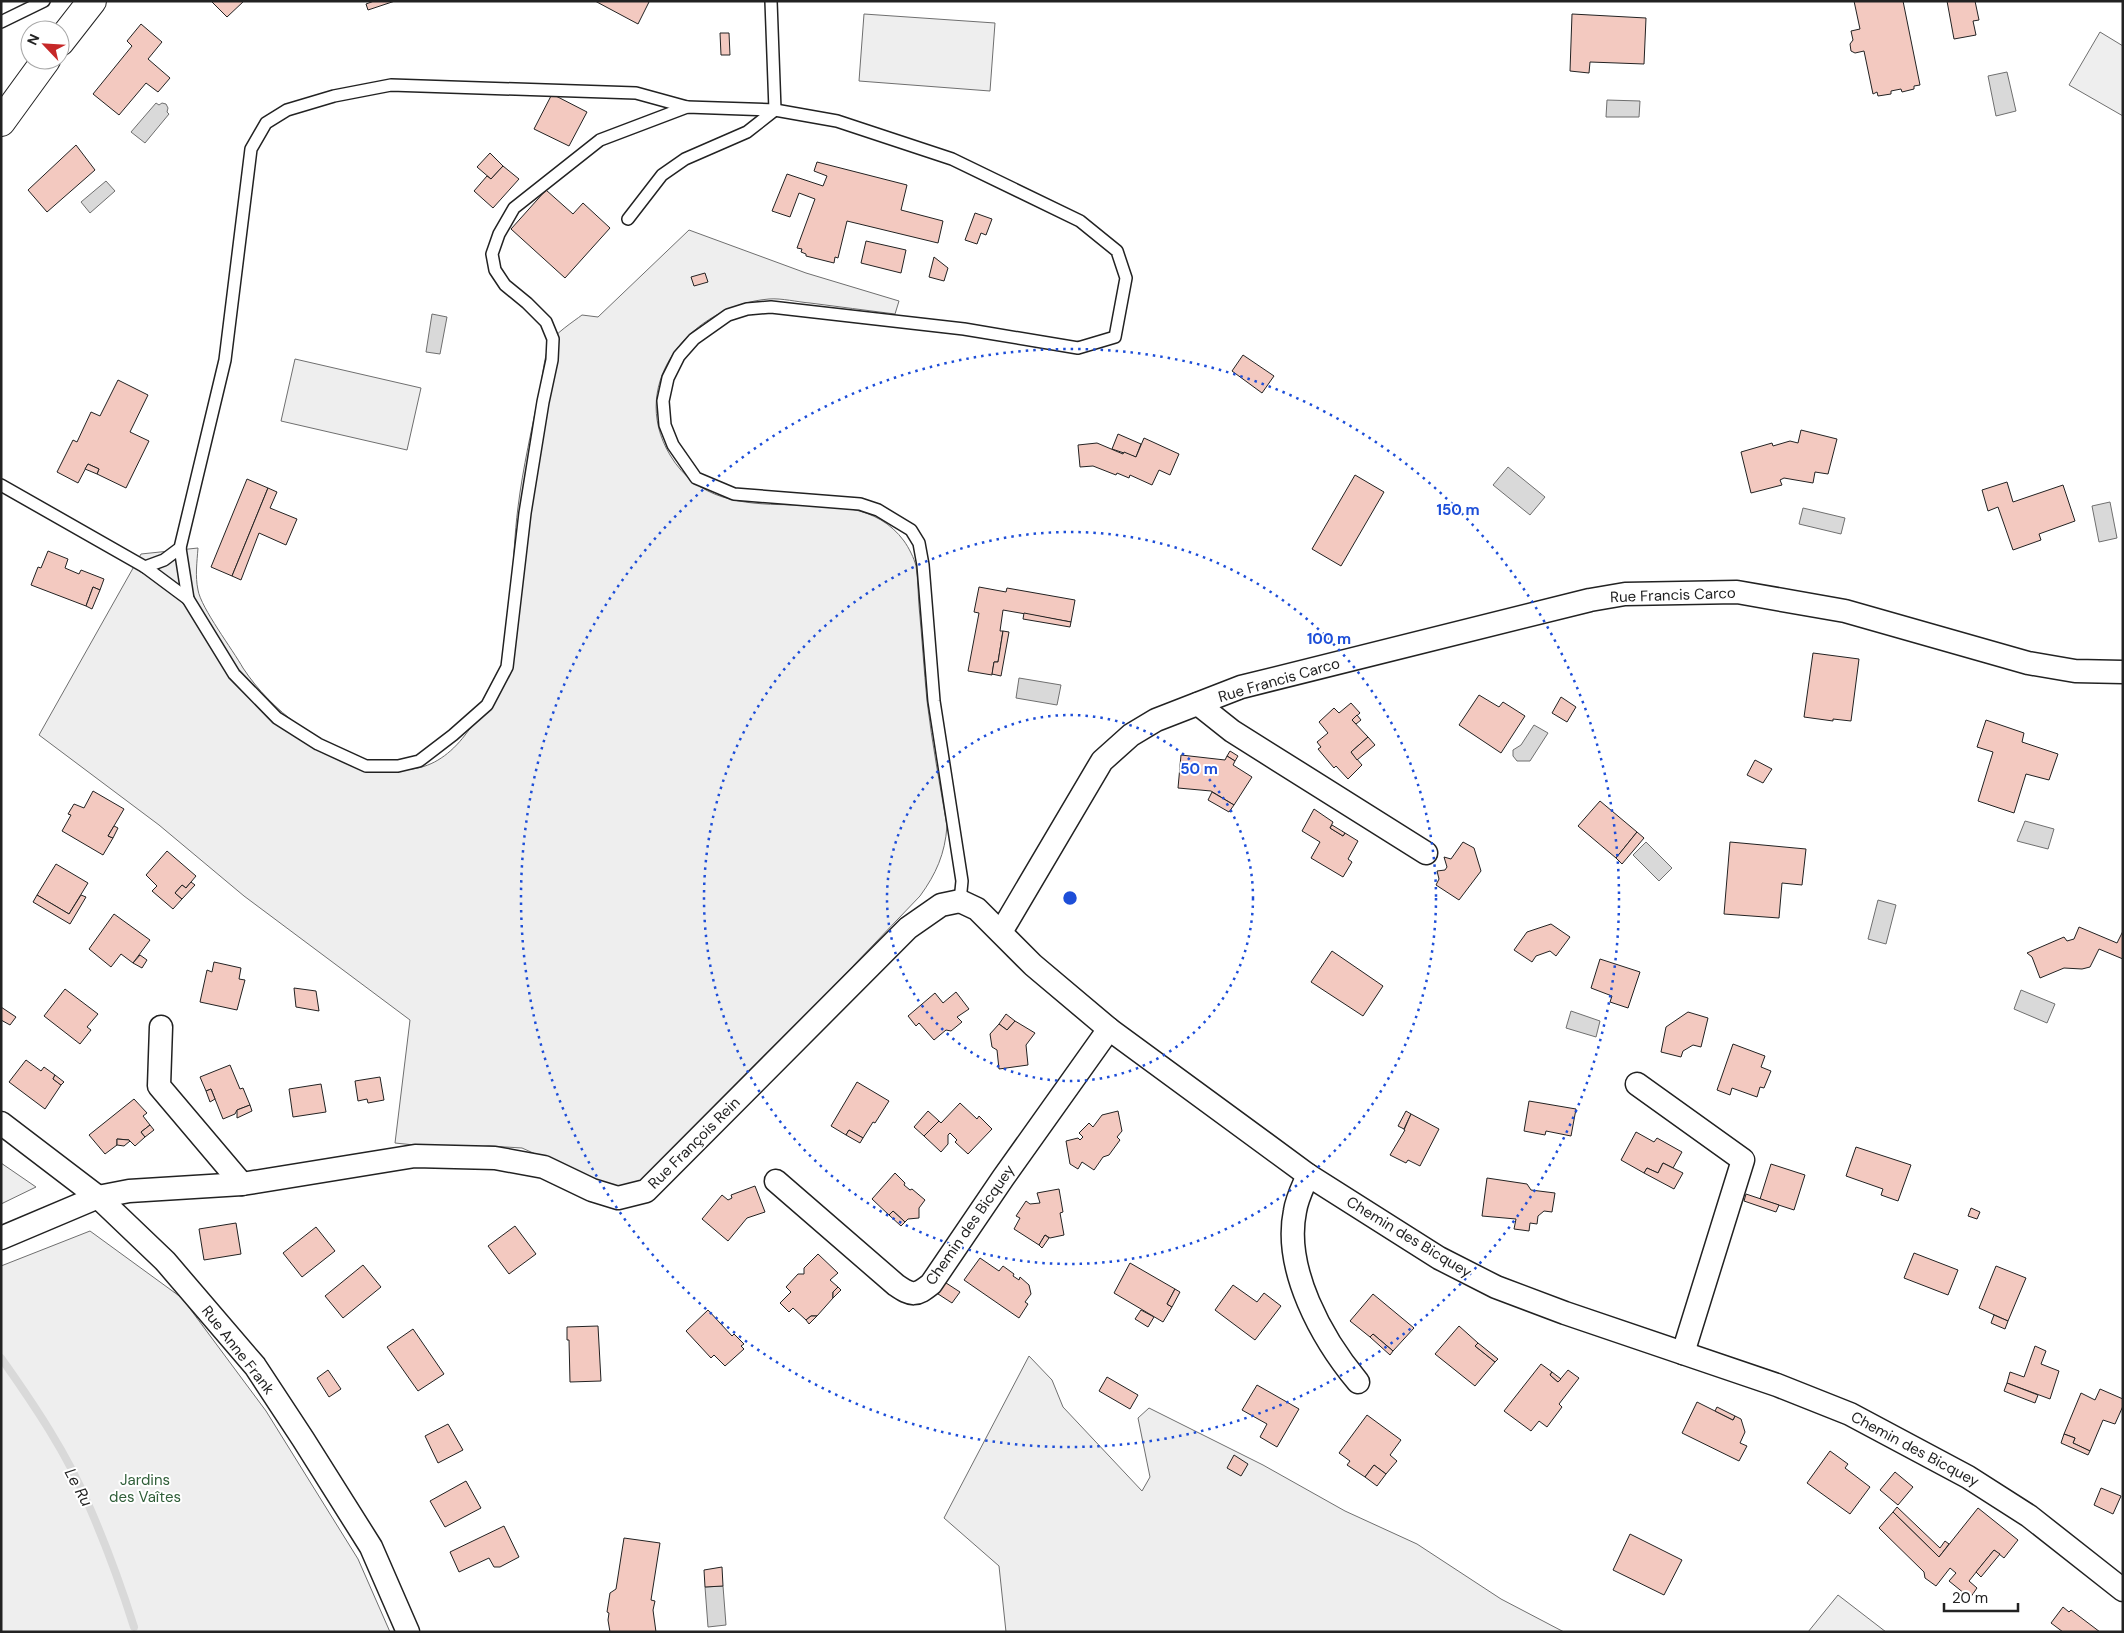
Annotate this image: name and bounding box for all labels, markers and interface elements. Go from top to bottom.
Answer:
north arrow [20,20,70,70]
text: N [23,31,44,48]
text: 150 m [1437,500,1480,520]
street label: Rue Francis Carco [1610,583,1736,607]
text: 100 m [1307,629,1351,649]
street label: Rue Francis Carco [1216,653,1342,707]
text: 50 m [1180,759,1218,779]
centre of rings [1061,889,1079,907]
street label: Rue François Rein [644,1093,744,1193]
street label: Chemin des Bicquey [921,1160,1019,1289]
street label: Chemin des Bicquey [1343,1192,1476,1283]
street label: Rue Anne Frank [197,1301,279,1399]
street label: Chemin des Bicquey [1847,1407,1983,1492]
water label: Le Ru [60,1464,97,1510]
park label: Jardins des Vaîtes [109,1470,181,1507]
scale bar [1944,1580,2018,1612]
text: 20 m [1952,1588,1988,1608]

